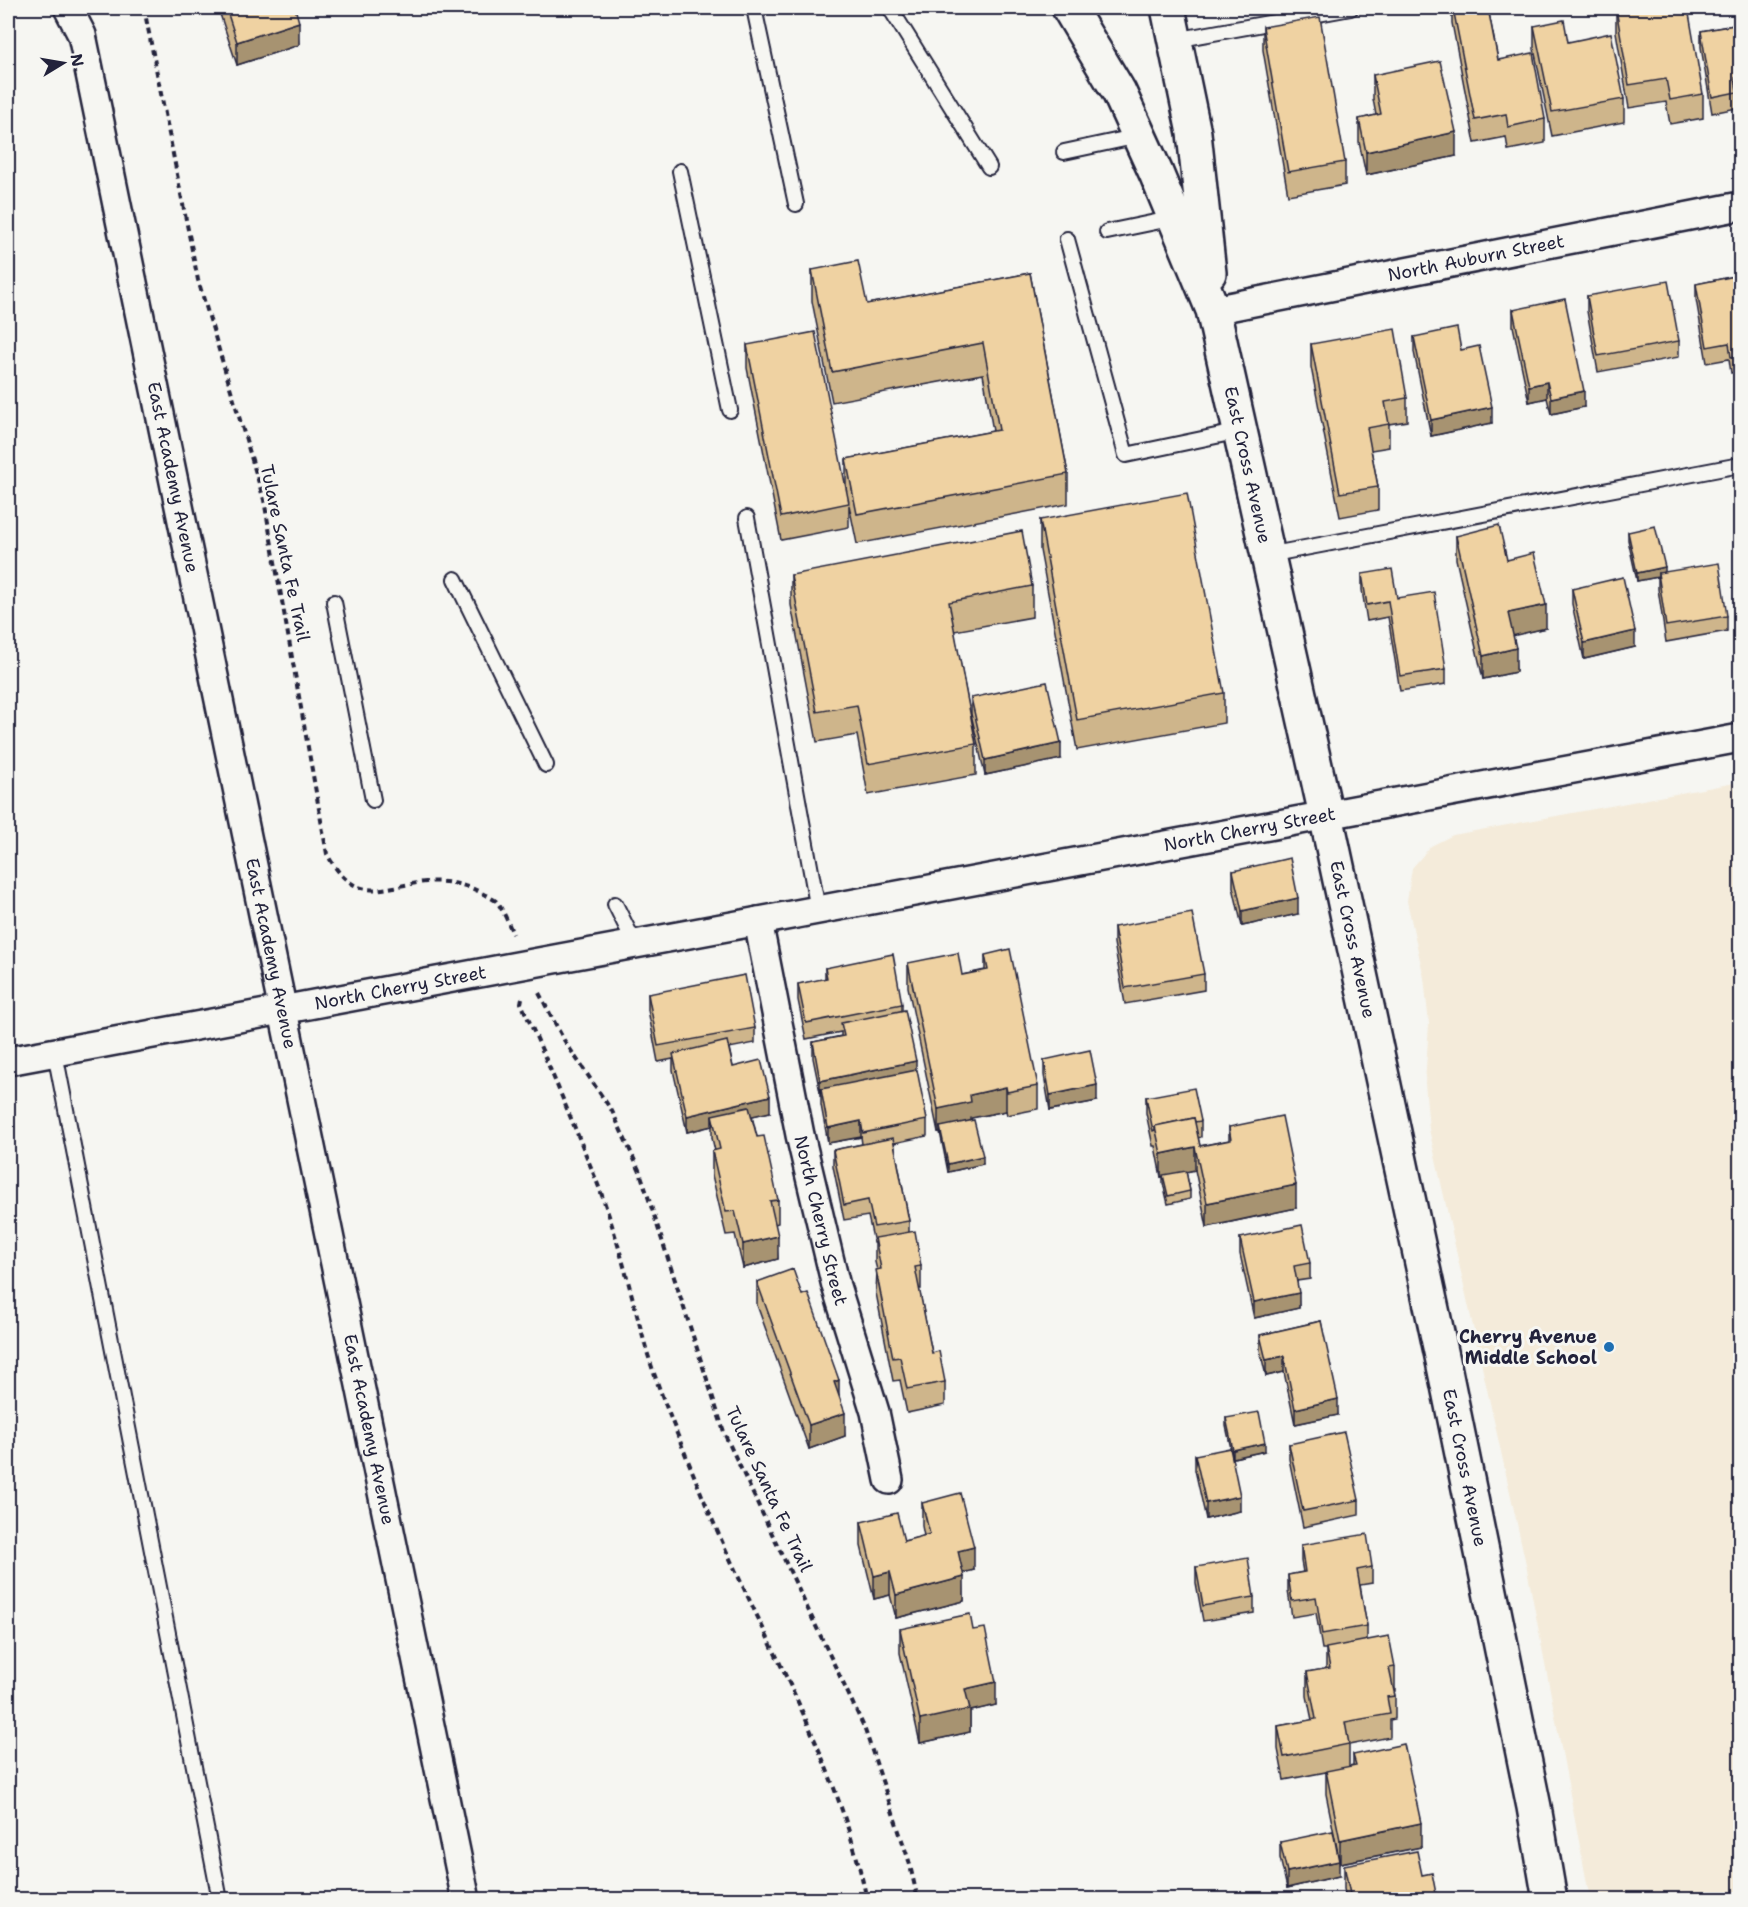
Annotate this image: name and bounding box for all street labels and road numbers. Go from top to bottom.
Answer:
street label: North Auburn Street [1386,229,1566,287]
street label: East Academy Avenue [142,380,204,575]
street label: East Cross Avenue [1218,384,1277,546]
street label: Tulare Santa Fe Trail [255,462,316,644]
street label: North Cherry Street [1162,802,1338,857]
street label: East Academy Avenue [240,856,302,1051]
street label: East Cross Avenue [1324,859,1381,1020]
street label: North Cherry Street [312,960,488,1016]
street label: North Cherry Street [789,1133,853,1309]
street label: East Academy Avenue [338,1332,400,1527]
street label: East Cross Avenue [1437,1387,1493,1549]
street label: Tulare Santa Fe Trail [720,1402,818,1576]

